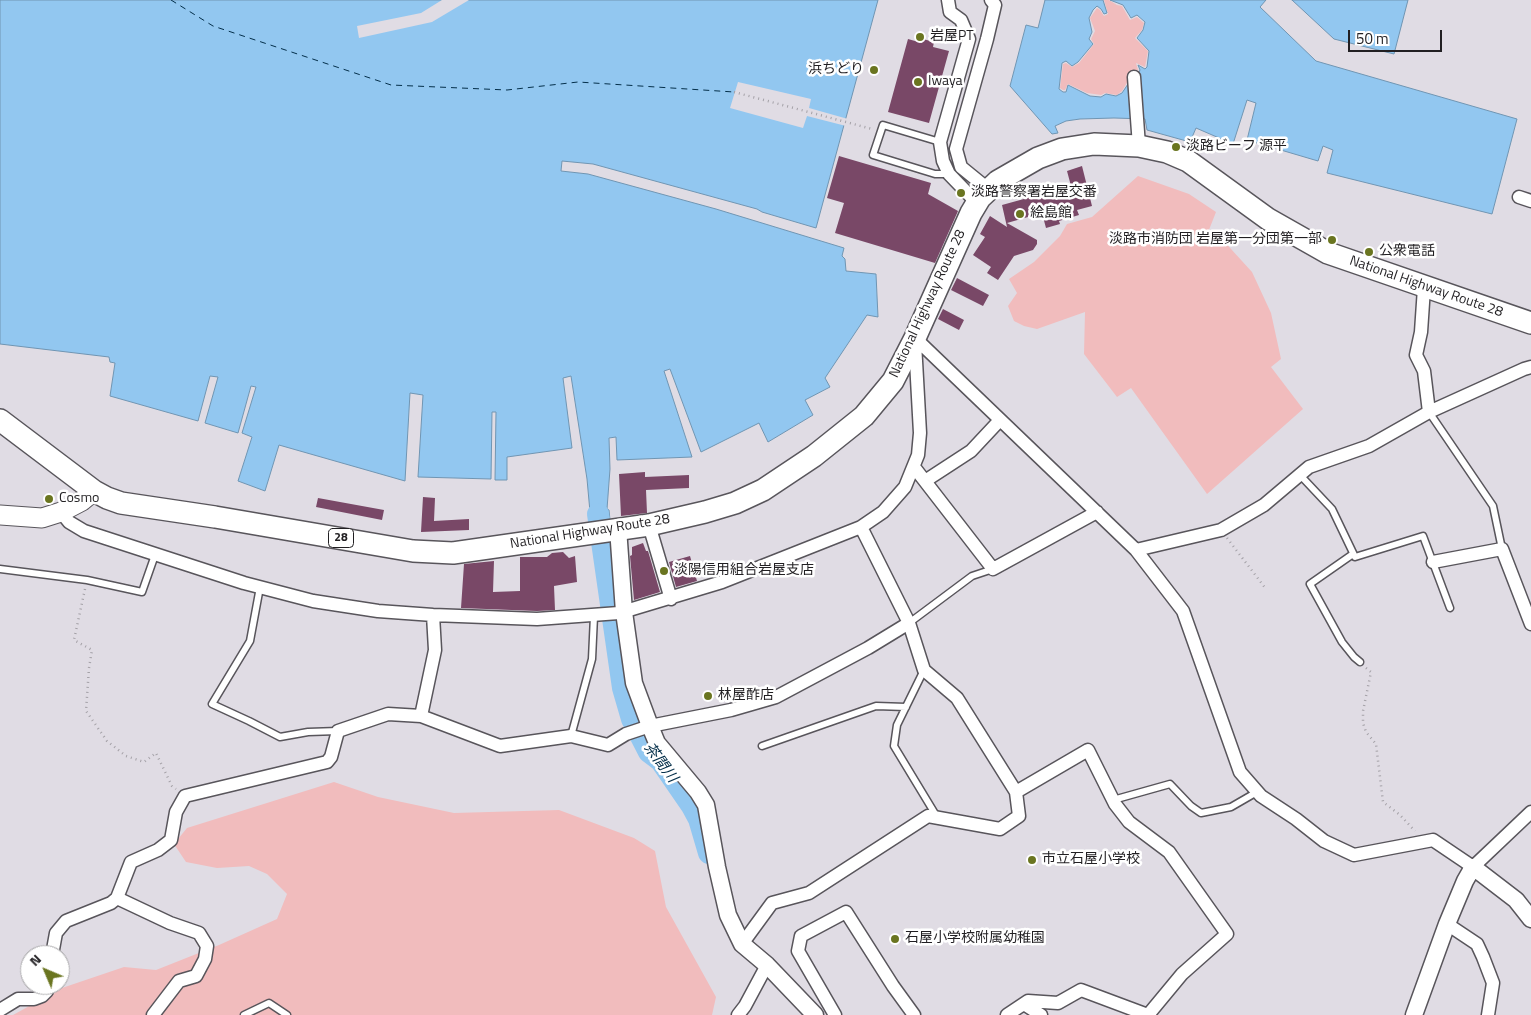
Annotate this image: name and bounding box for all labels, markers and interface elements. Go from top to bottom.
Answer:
scale bar [1351,20,1445,52]
text: 50 m [1356,27,1389,50]
place label: 岩屋PT [930,29,974,45]
marker: 岩屋PT [914,31,926,43]
place label: 浜ちどり [808,62,864,78]
marker: 浜ちどり [868,64,880,76]
place label: Iwaya [928,74,963,90]
marker: Iwaya [912,76,924,88]
place label: 淡路ビーフ 源平 [1186,139,1287,155]
marker: 淡路ビーフ 源平 [1170,141,1182,153]
place label: 淡路警察署岩屋交番 [971,185,1097,201]
marker: 淡路警察署岩屋交番 [955,187,967,199]
place label: 絵島館 [1030,206,1072,222]
marker: 絵島館 [1014,208,1026,220]
street label: National Highway Route 28 [886,227,970,381]
place label: 淡路市消防団 岩屋第一分団第一部 [1109,232,1322,248]
marker: 淡路市消防団 岩屋第一分団第一部 [1326,234,1338,246]
place label: 公衆電話 [1379,244,1435,260]
marker: 公衆電話 [1363,246,1375,258]
street label: National Highway Route 28 [1347,253,1505,321]
place label: Cosmo [59,491,99,507]
marker: Cosmo [43,493,55,505]
street label: National Highway Route 28 [509,511,671,553]
road number: 28 [328,528,354,548]
place label: 淡陽信用組合岩屋支店 [674,563,814,579]
marker: 淡陽信用組合岩屋支店 [658,565,670,577]
place label: 林屋酢店 [718,688,774,704]
marker: 林屋酢店 [702,690,714,702]
water label: 茶間川 [639,740,681,786]
place label: 市立石屋小学校 [1042,852,1140,868]
marker: 市立石屋小学校 [1026,854,1038,866]
place label: 石屋小学校附属幼稚園 [905,931,1045,947]
marker: 石屋小学校附属幼稚園 [889,933,901,945]
north arrow [20,945,70,995]
text: N [24,949,46,971]

